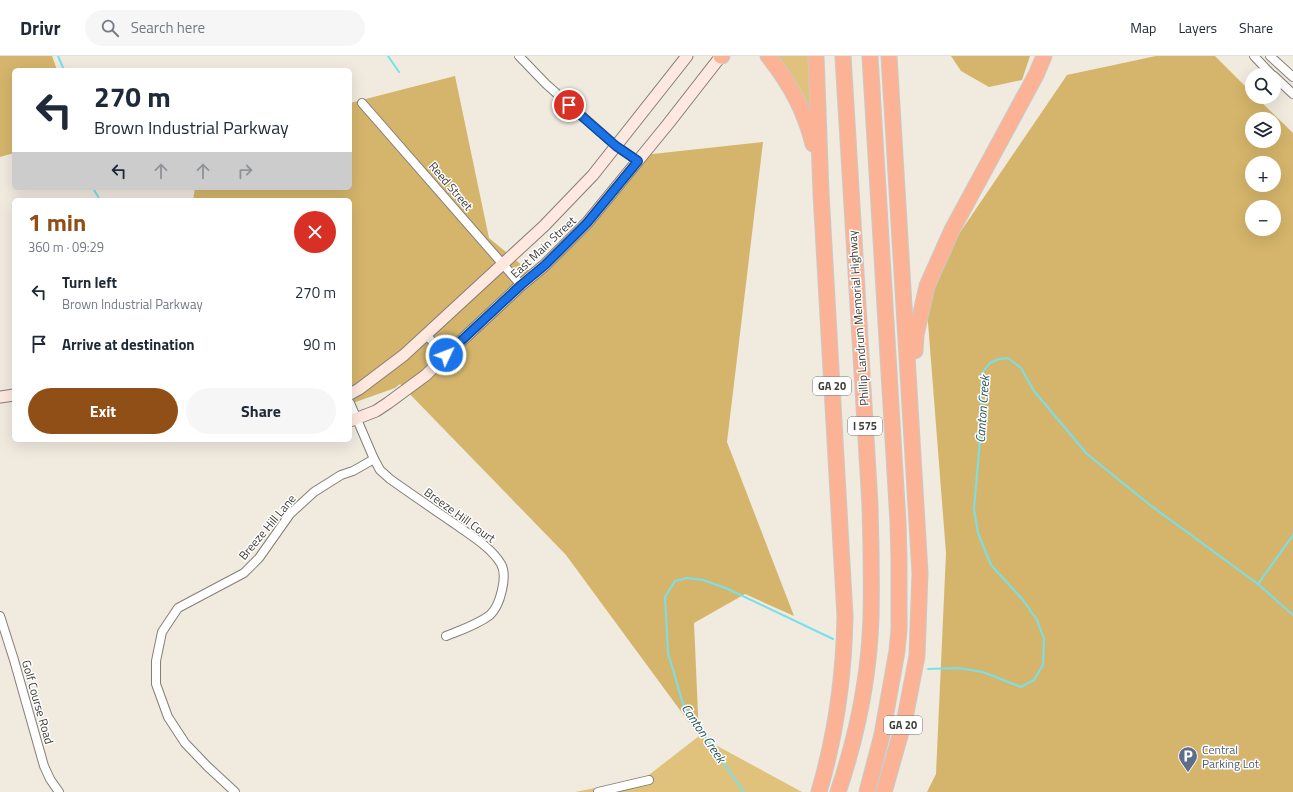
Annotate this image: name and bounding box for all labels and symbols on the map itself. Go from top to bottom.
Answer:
pin [552,88,586,122]
street label: Reed Street [424,157,478,215]
street label: East Main Street [506,211,581,283]
street label: Phillip Landrum Memorial Highway [842,229,874,406]
position arrow [425,334,467,376]
water label: Canton Creek [970,372,994,443]
road number: GA 20 [813,377,851,395]
road number: I 575 [848,417,882,435]
street label: Breeze Hill Court [420,483,500,548]
street label: Breeze Hill Lane [234,490,300,564]
street label: Golf Course Road [17,658,59,746]
water label: Canton Creek [677,699,732,768]
road number: GA 20 [884,716,922,734]
place label: Central Parking Lot [1202,740,1260,773]
parking icon: Central Parking Lot [1177,745,1199,773]

